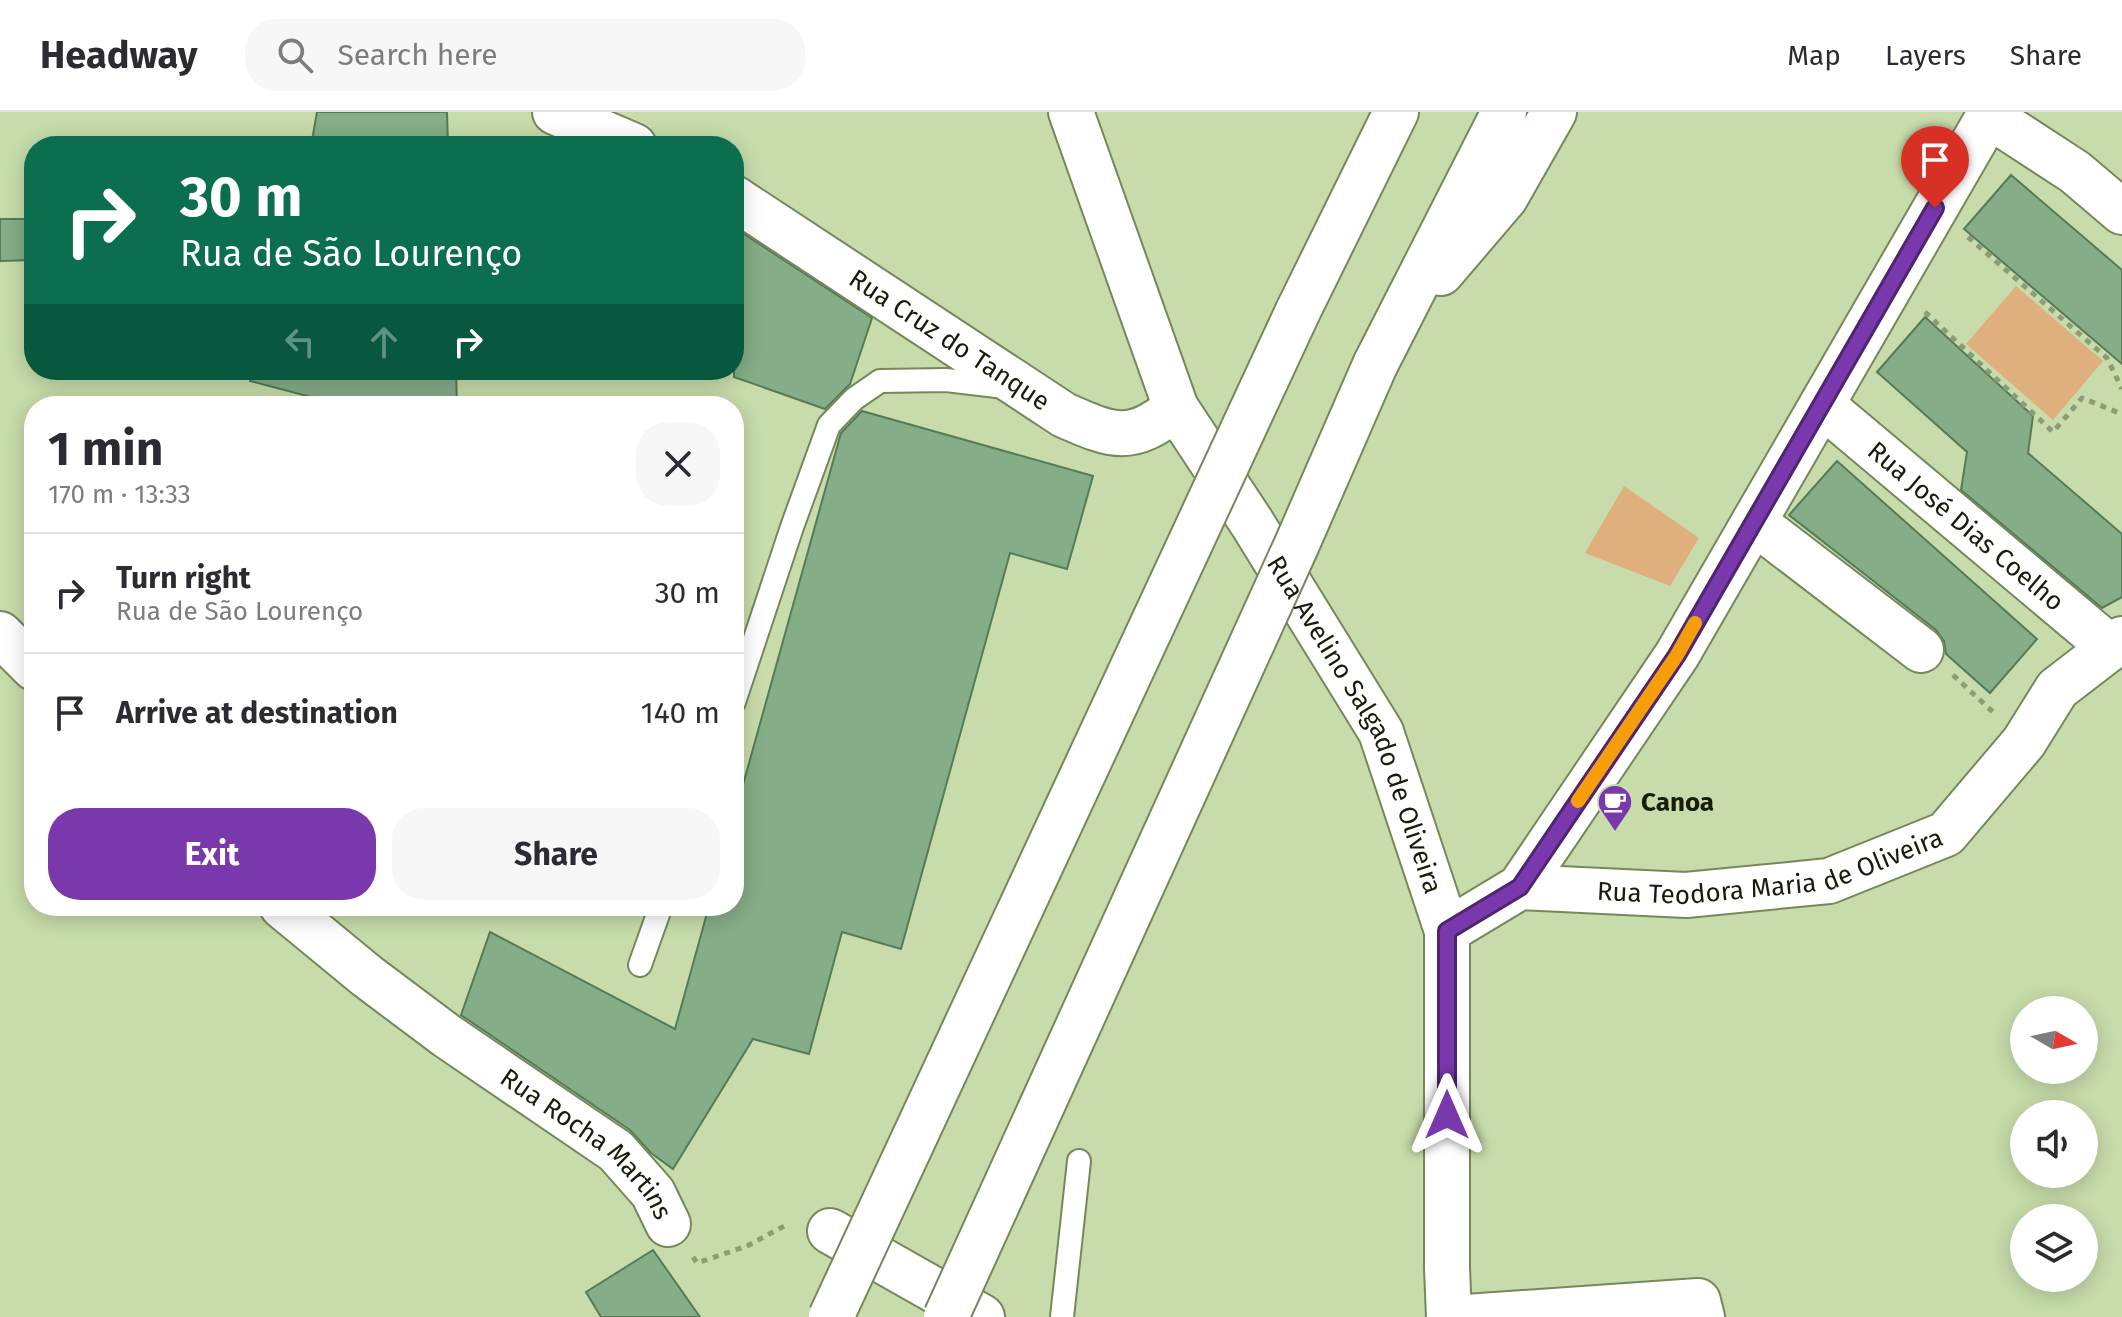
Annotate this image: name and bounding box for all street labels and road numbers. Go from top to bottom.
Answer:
street label: Rua Cruz do Tanque [843,263,1055,417]
street label: Rua José Dias Coelho [1861,435,2070,618]
street label: Rua Avelino Salgado de Oliveira [1260,550,1449,898]
street label: Rua Teodora Maria de Oliveira [1596,822,1947,911]
street label: Rua Rocha Martins [494,1062,678,1225]

